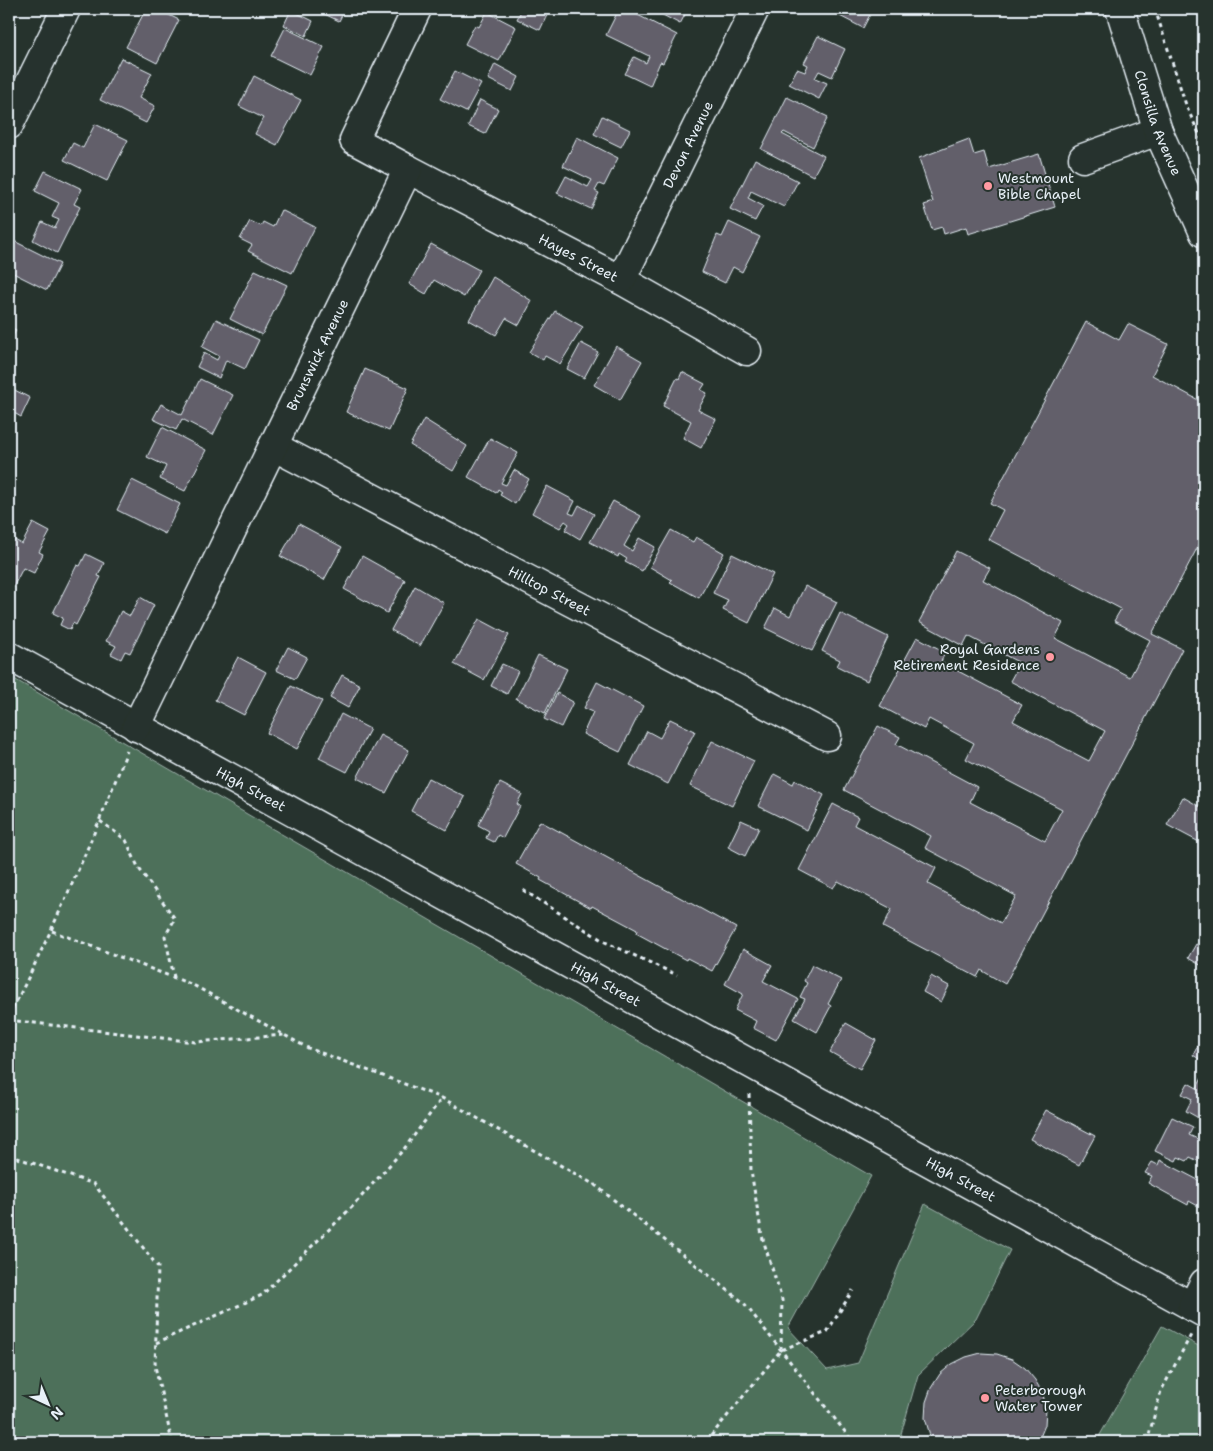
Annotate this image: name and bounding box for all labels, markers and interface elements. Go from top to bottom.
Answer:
street label: Clonsilla Avenue [1131,68,1186,178]
street label: Devon Avenue [659,98,717,191]
place label: Westmount Bible Chapel [998,169,1082,203]
marker: Westmount Bible Chapel [982,180,994,192]
street label: Hayes Street [535,230,621,286]
street label: Brunswick Avenue [282,296,352,414]
street label: Hilltop Street [505,562,594,620]
place label: Royal Gardens Retirement Residence [893,640,1040,674]
marker: Royal Gardens Retirement Residence [1044,651,1056,663]
street label: High Street [213,762,289,815]
street label: High Street [568,958,644,1011]
street label: High Street [923,1153,999,1206]
north arrow [22,1378,72,1428]
place label: Peterborough Water Tower [995,1381,1086,1415]
marker: Peterborough Water Tower [979,1392,991,1404]
text: N [47,1403,67,1424]

